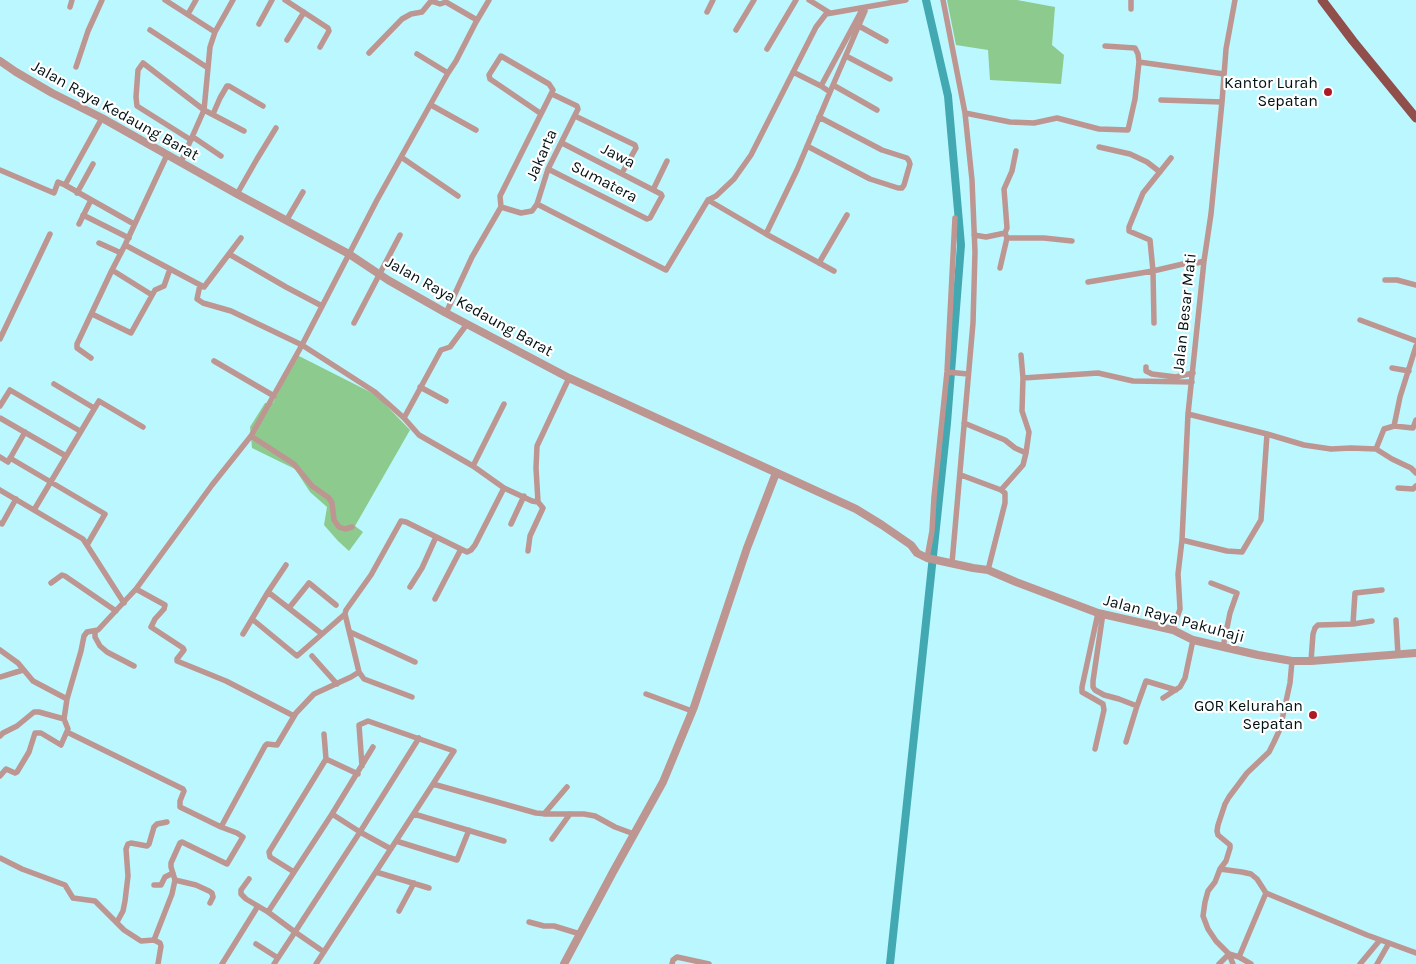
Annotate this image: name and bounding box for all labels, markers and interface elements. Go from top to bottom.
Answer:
street label: Jalan Raya Kedaung Barat [28,57,202,165]
place label: Kantor Lurah Sepatan [1224,73,1318,111]
marker: Kantor Lurah Sepatan [1322,86,1334,98]
street label: Jakarta [522,127,562,183]
street label: Jawa [598,139,638,173]
street label: Sumatera [568,157,640,207]
street label: Jalan Besar Mati [1169,252,1201,374]
street label: Jalan Raya Kedaung Barat [382,253,556,361]
street label: Jalan Raya Pakuhaji [1101,591,1247,647]
place label: GOR Kelurahan Sepatan [1194,696,1303,734]
marker: GOR Kelurahan Sepatan [1307,709,1319,721]

